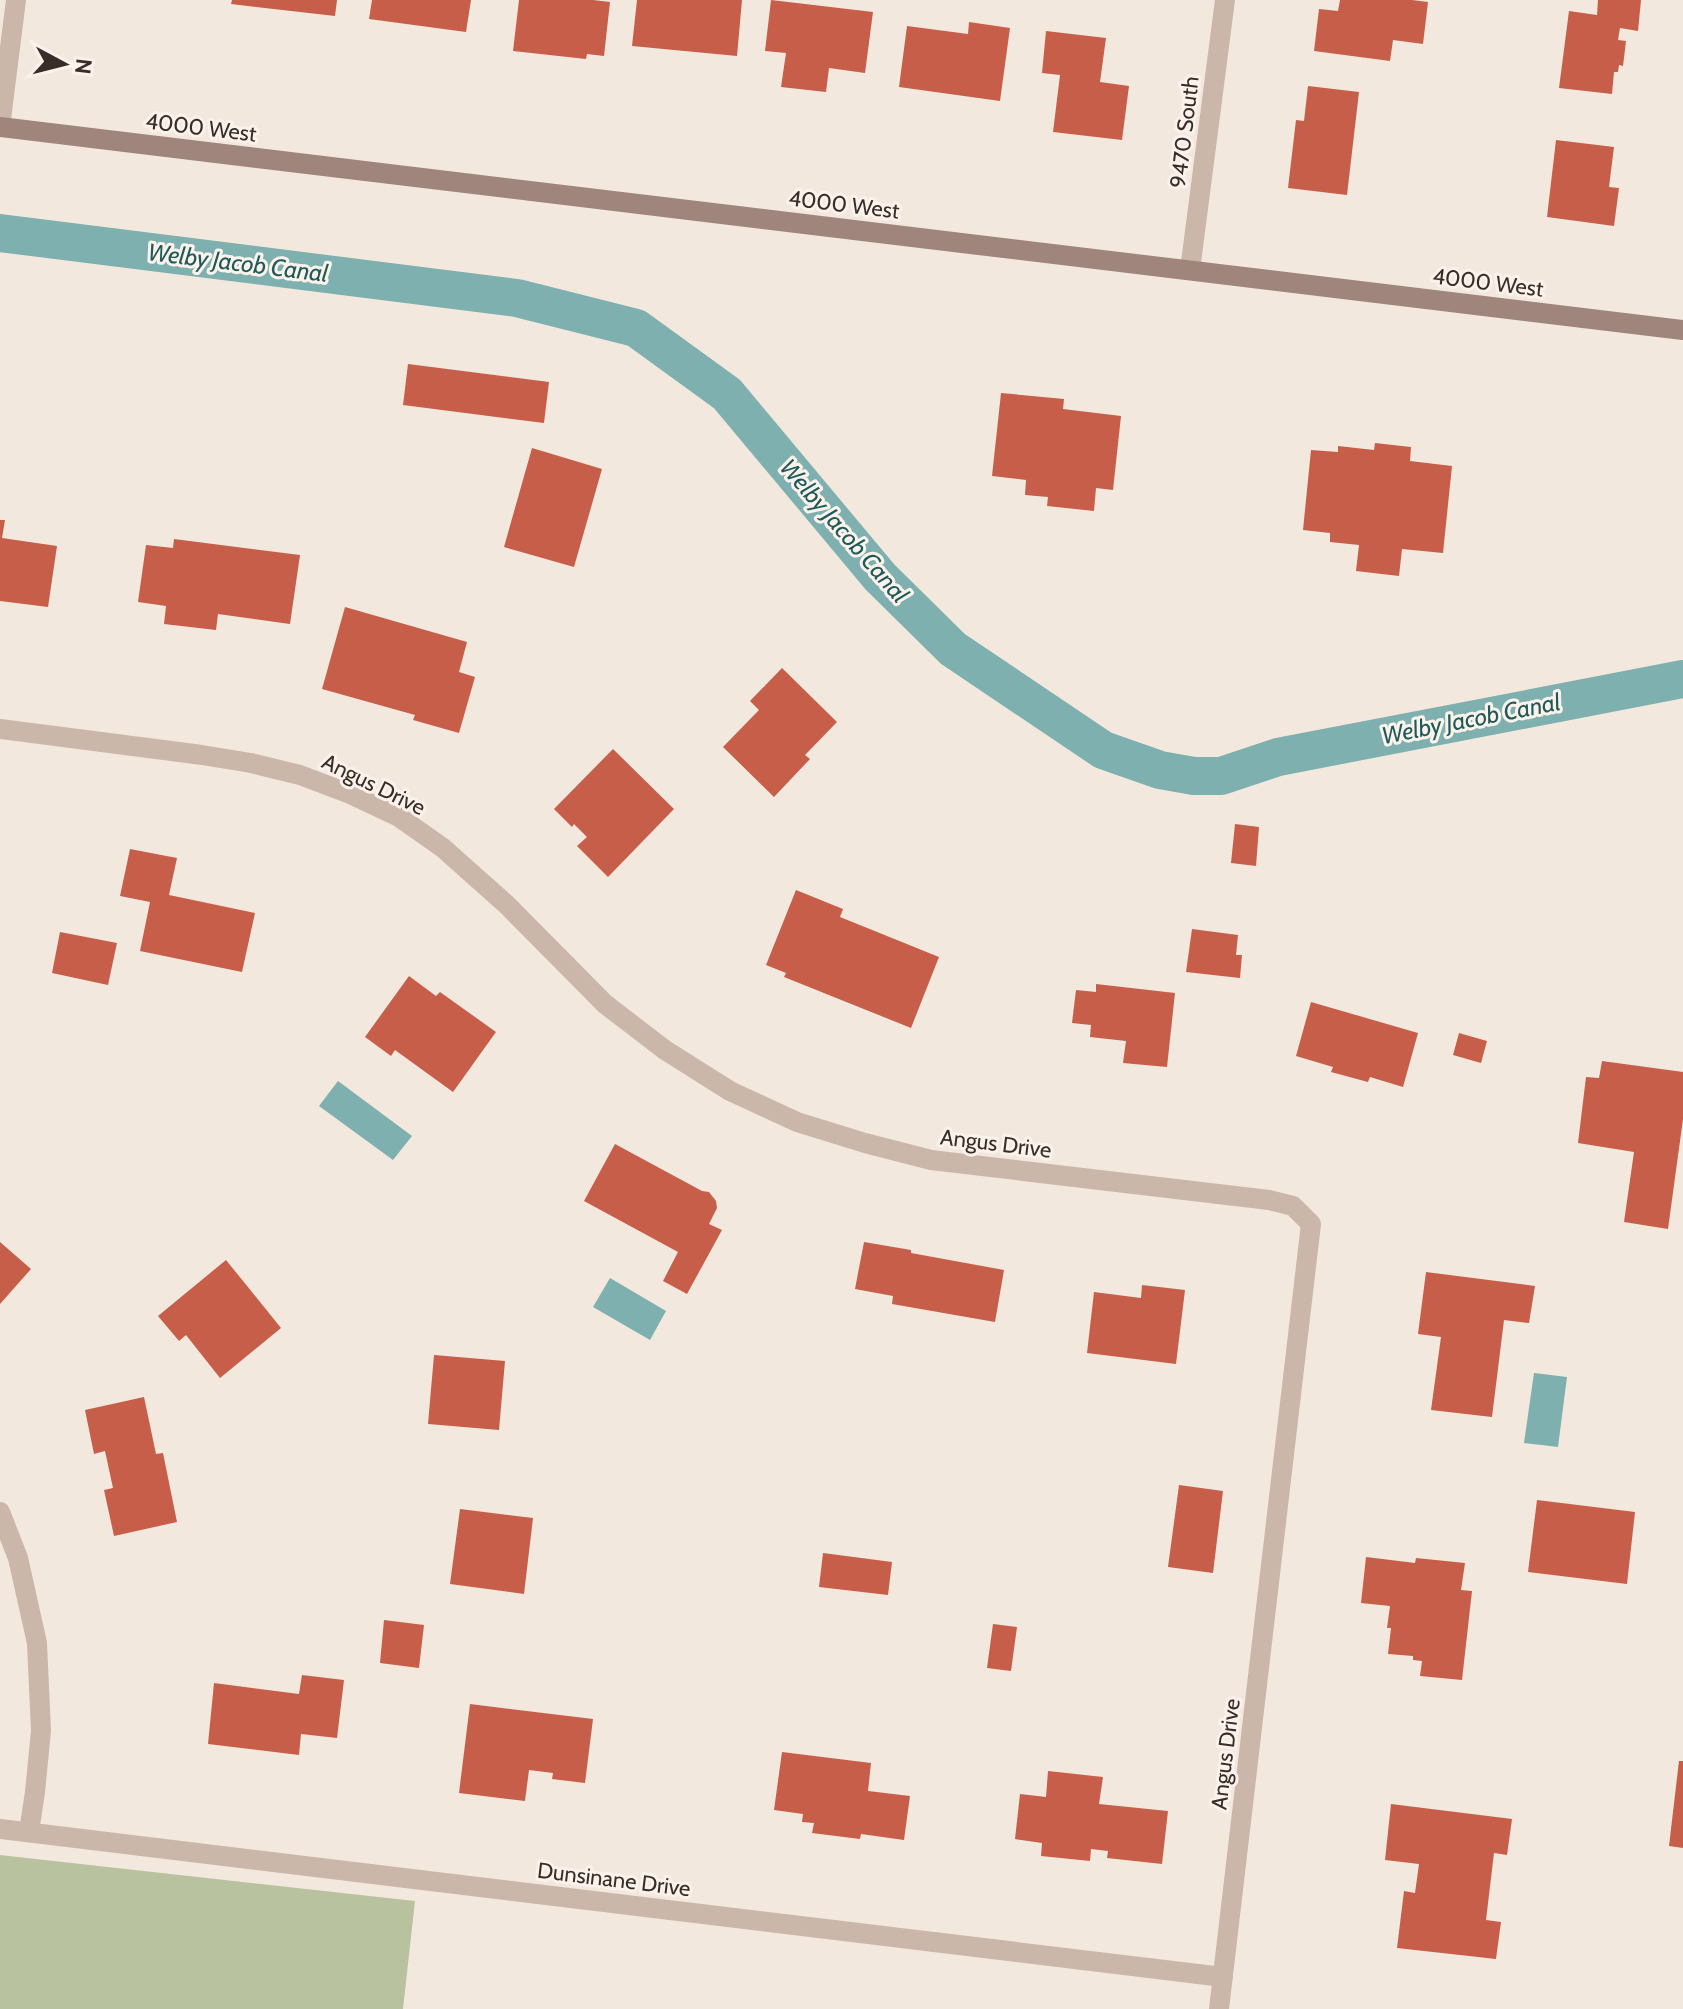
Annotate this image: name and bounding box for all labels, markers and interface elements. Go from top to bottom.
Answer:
north arrow [24,24,104,104]
text: N [69,57,98,76]
street label: 9470 South [1164,75,1205,189]
street label: 4000 West [144,107,258,148]
street label: 4000 West [787,184,901,225]
water label: Welby Jacob Canal [146,237,330,288]
street label: 4000 West [1431,262,1545,303]
water label: Welby Jacob Canal [774,453,915,609]
water label: Welby Jacob Canal [1379,687,1563,750]
street label: Angus Drive [318,748,430,821]
street label: Angus Drive [939,1123,1053,1164]
street label: Angus Drive [1205,1697,1246,1811]
street label: Dunsinane Drive [536,1857,692,1902]

